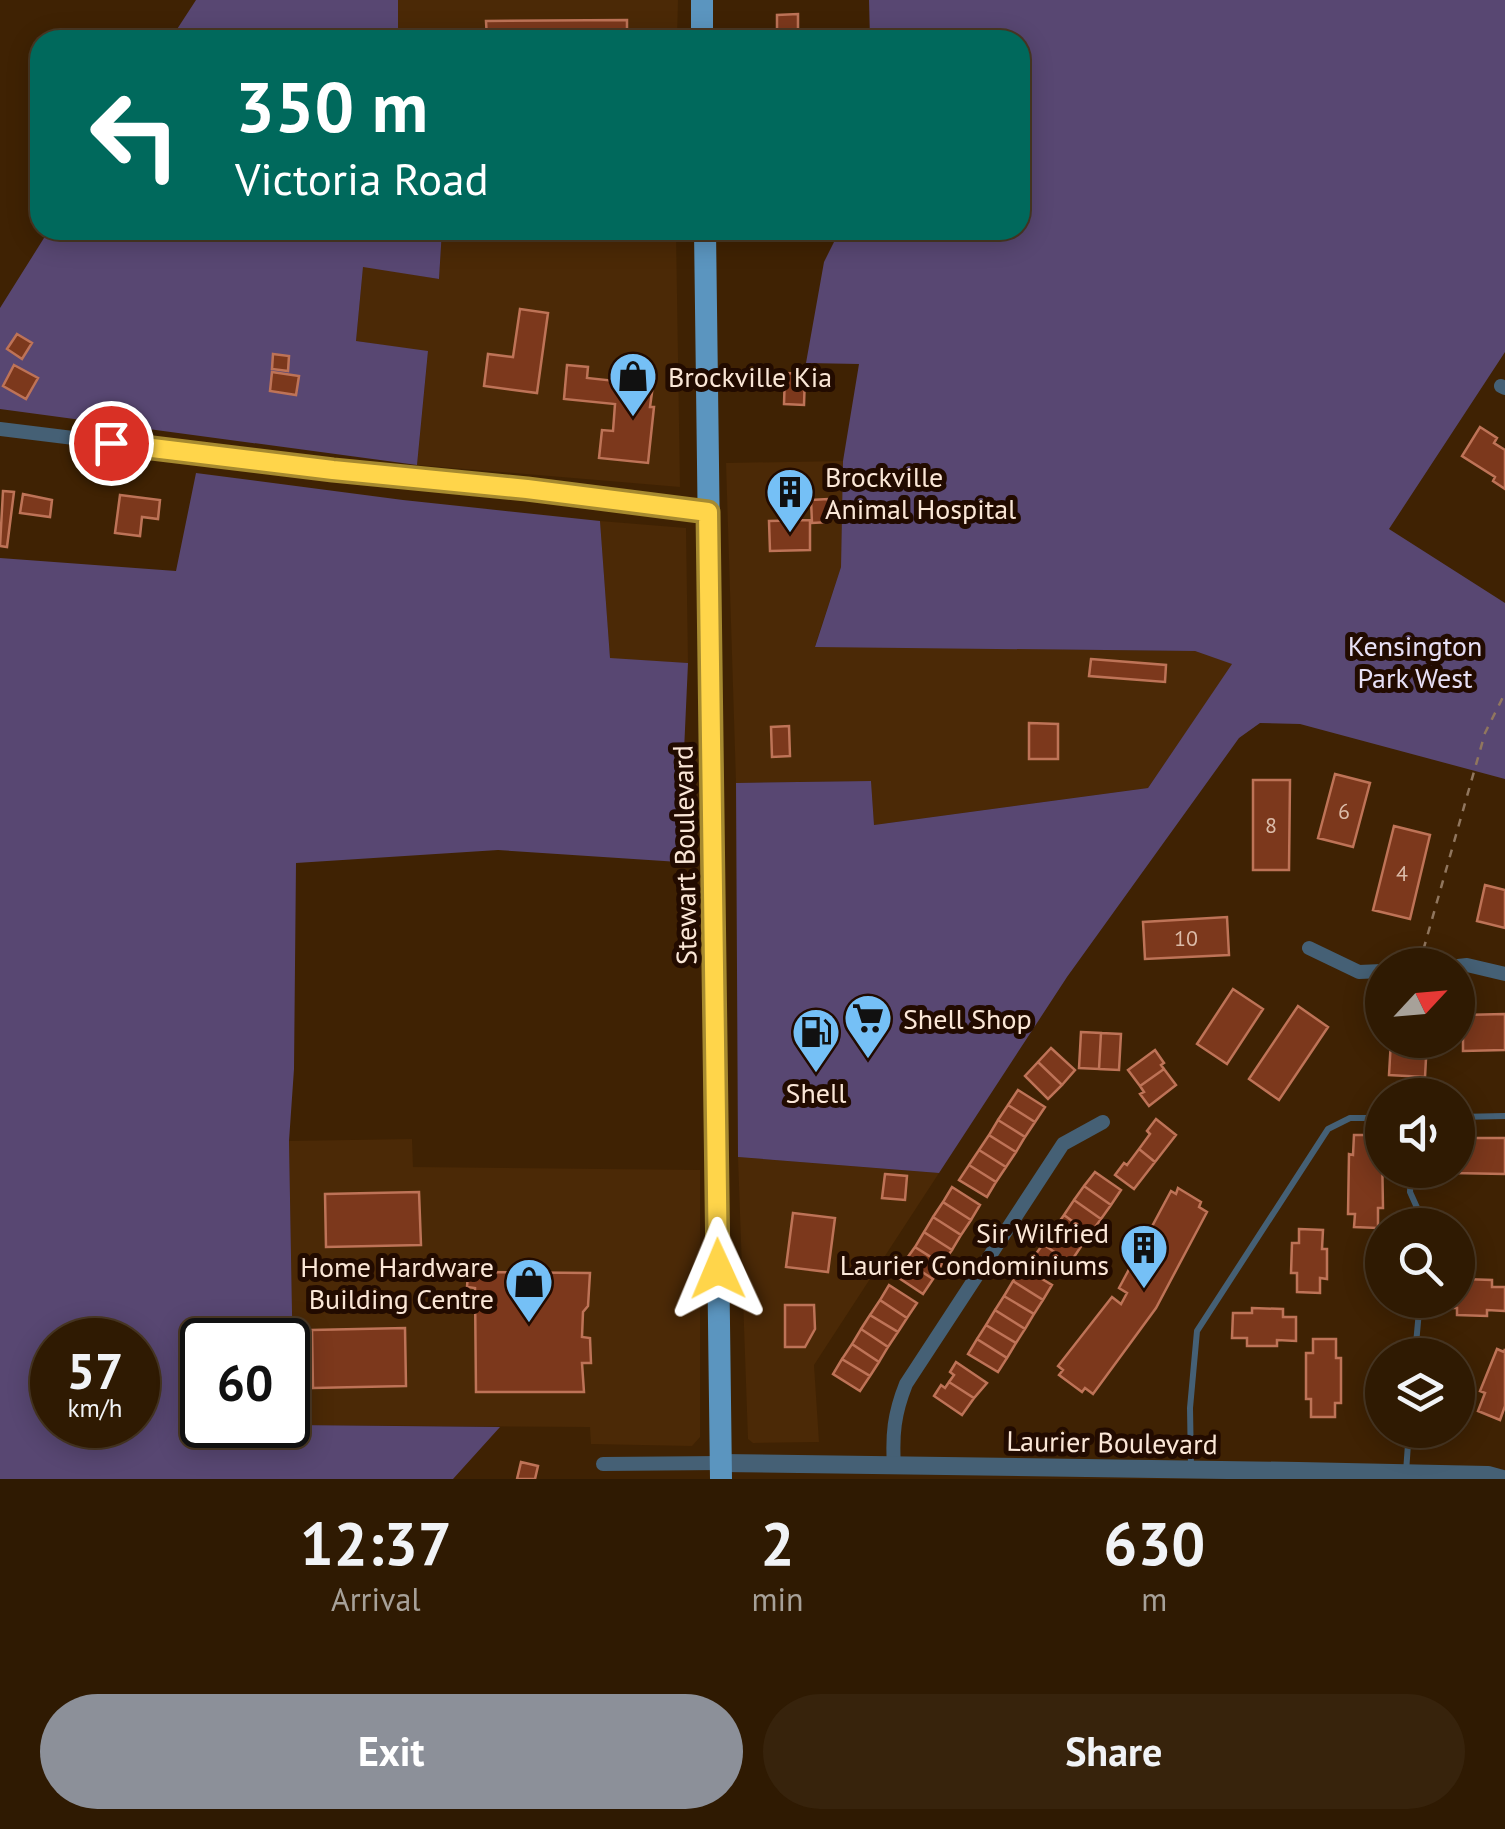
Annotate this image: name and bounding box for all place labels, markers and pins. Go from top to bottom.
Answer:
shop icon: Brockville Kia [607,350,659,418]
place label: Brockville Kia [668,358,832,395]
pin [69,401,154,486]
place label: Brockville Animal Hospital [825,458,1016,527]
building icon: Brockville Animal Hospital [764,466,816,534]
supermarket icon: Shell Shop [842,992,894,1060]
place label: Shell Shop [903,1000,1032,1037]
fuel station icon: Shell [790,1006,842,1074]
place label: Shell [786,1074,846,1111]
place label: Sir Wilfried Laurier Condominiums [840,1214,1109,1283]
building icon: Sir Wilfried Laurier Condominiums [1118,1222,1170,1290]
place label: Home Hardware Building Centre [300,1248,494,1317]
shop icon: Home Hardware Building Centre [503,1256,555,1324]

